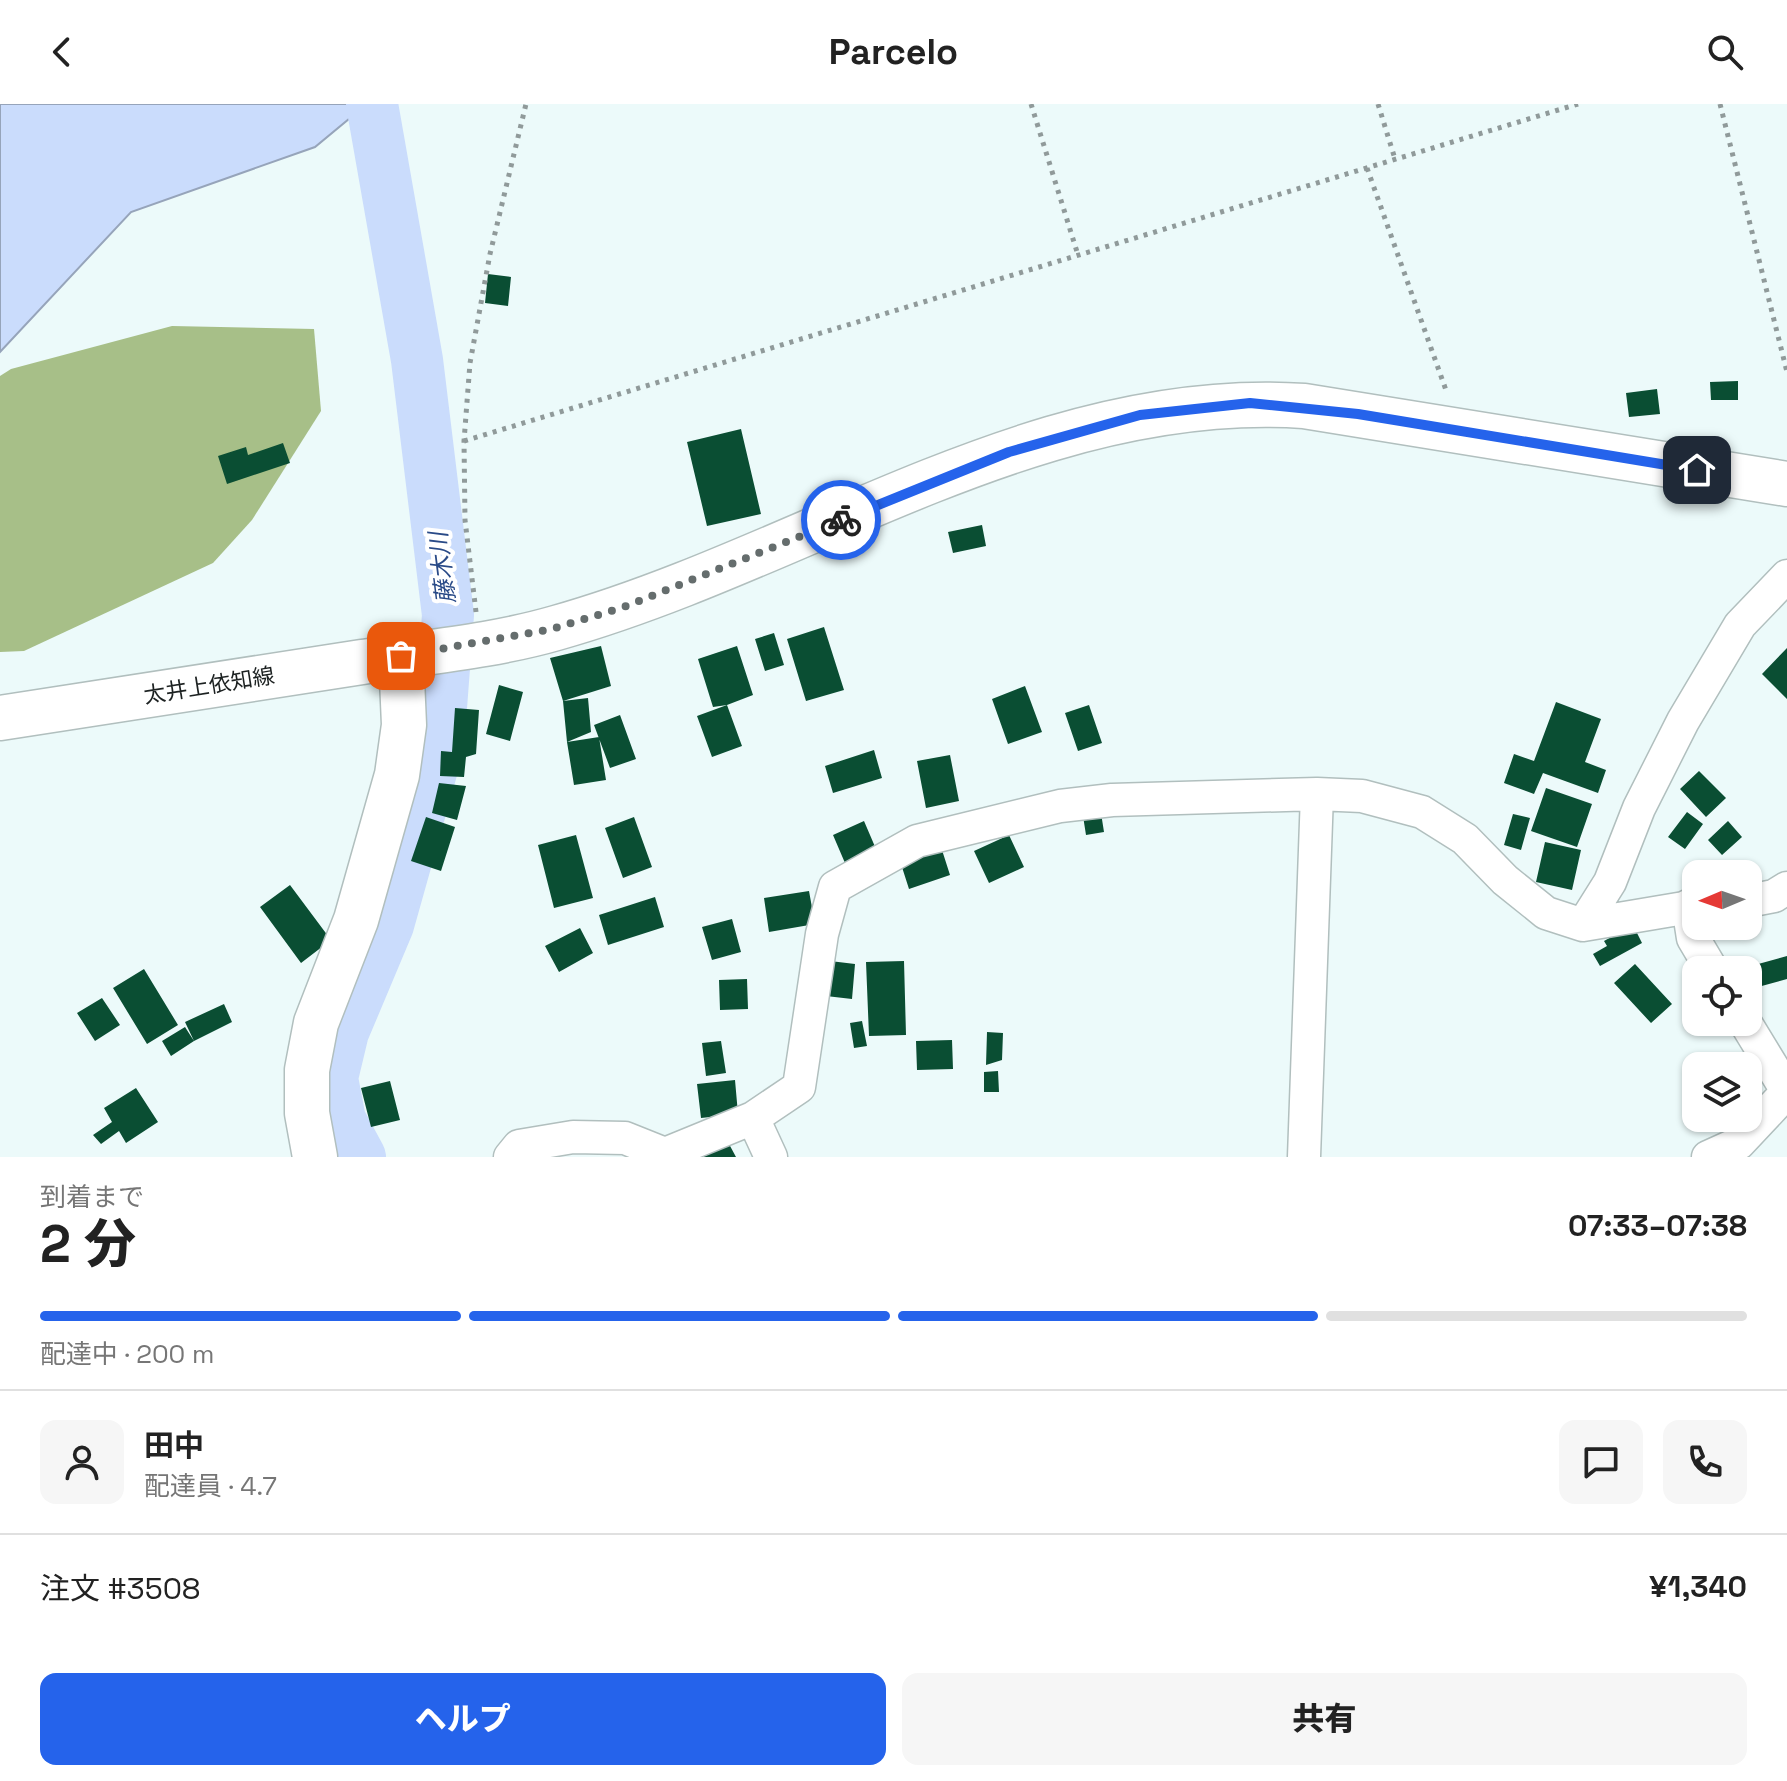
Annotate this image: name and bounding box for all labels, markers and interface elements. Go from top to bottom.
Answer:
text: Parcelo [829,29,958,75]
icon: back [40,30,84,74]
icon: search [1703,30,1747,74]
pin [1663,436,1731,504]
icon: home [1675,448,1719,492]
courier [801,480,881,560]
icon: bike [819,498,863,542]
water label: 藤木川 [422,527,462,606]
pin [367,622,435,690]
icon: bag [379,634,423,678]
street label: 太井上依知線 [142,661,276,709]
north arrow [1682,860,1762,940]
map controls [1682,860,1762,1132]
button: locate [1682,956,1762,1036]
button: layers [1682,1052,1762,1132]
text: 到着まで [40,1180,144,1214]
text: 07:33–07:38 [1568,1206,1747,1245]
text: 2 分 [40,1211,136,1277]
text: 配達中 · 200 m [40,1337,214,1371]
button: person [40,1420,124,1504]
button: chat [1559,1420,1643,1504]
button: phone [1663,1420,1747,1504]
text: 田中 [144,1426,204,1465]
text: 配達員 · 4.7 [144,1469,277,1503]
text: ¥1,340 [1649,1567,1747,1606]
text: 注文 #3508 [40,1569,201,1608]
button: ヘルプ [40,1673,886,1765]
button: 共有 [902,1673,1747,1765]

